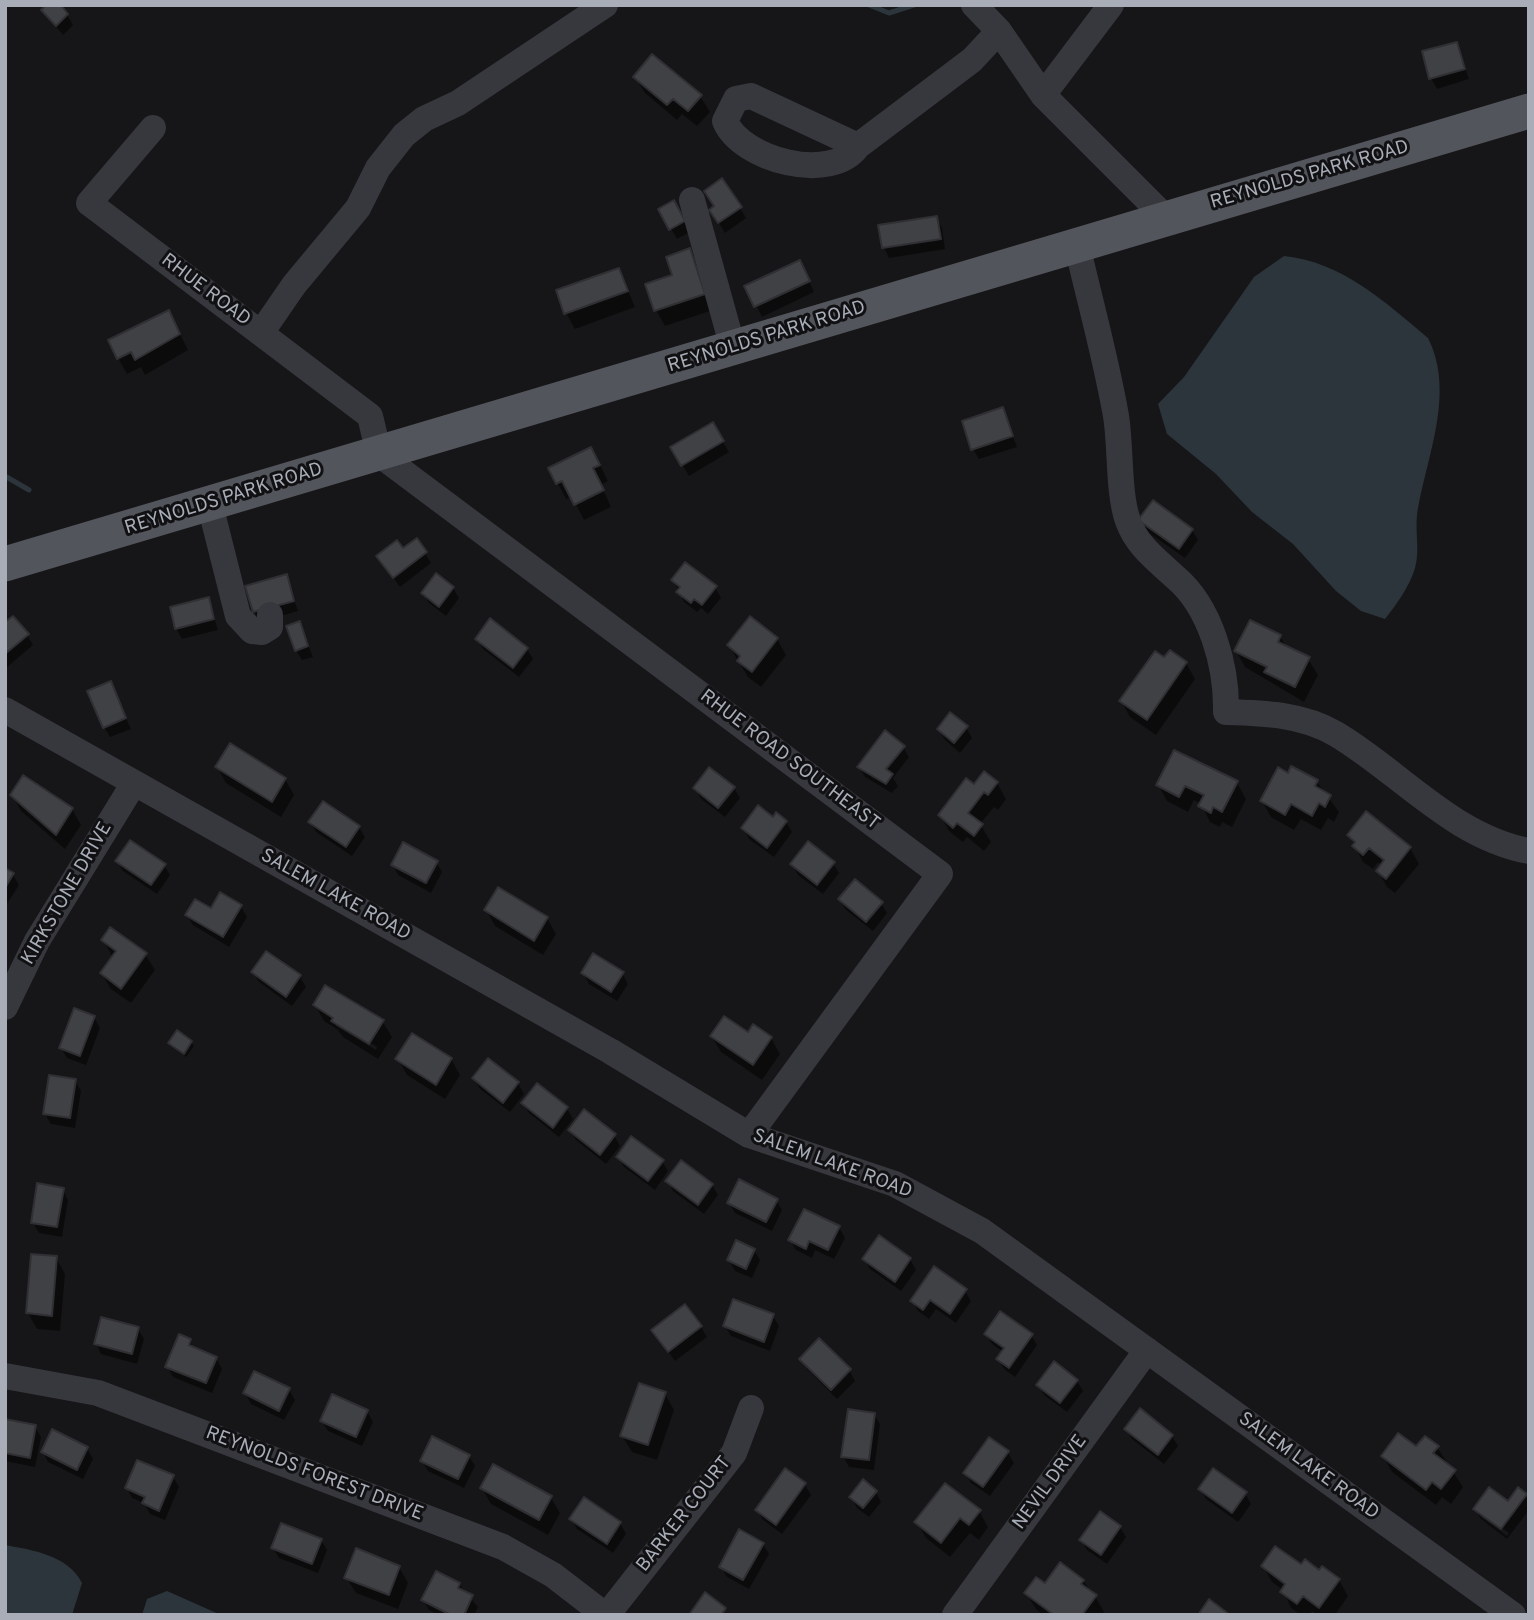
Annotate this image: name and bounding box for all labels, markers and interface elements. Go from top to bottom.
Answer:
street label: REYNOLDS PARK ROAD [1208,137,1412,215]
street label: RHUE ROAD [156,250,254,332]
street label: REYNOLDS PARK ROAD [665,297,869,379]
street label: REYNOLDS PARK ROAD [122,459,326,541]
street label: RHUE ROAD SOUTHEAST [695,686,883,836]
street label: KIRKSTONE DRIVE [18,819,118,969]
street label: SALEM LAKE ROAD [256,845,414,947]
street label: SALEM LAKE ROAD [749,1126,915,1204]
street label: SALEM LAKE ROAD [1233,1408,1383,1526]
street label: REYNOLDS FOREST DRIVE [202,1423,426,1527]
street label: NEVIL DRIVE [1009,1431,1093,1535]
street label: BARKER COURT [633,1453,737,1577]

